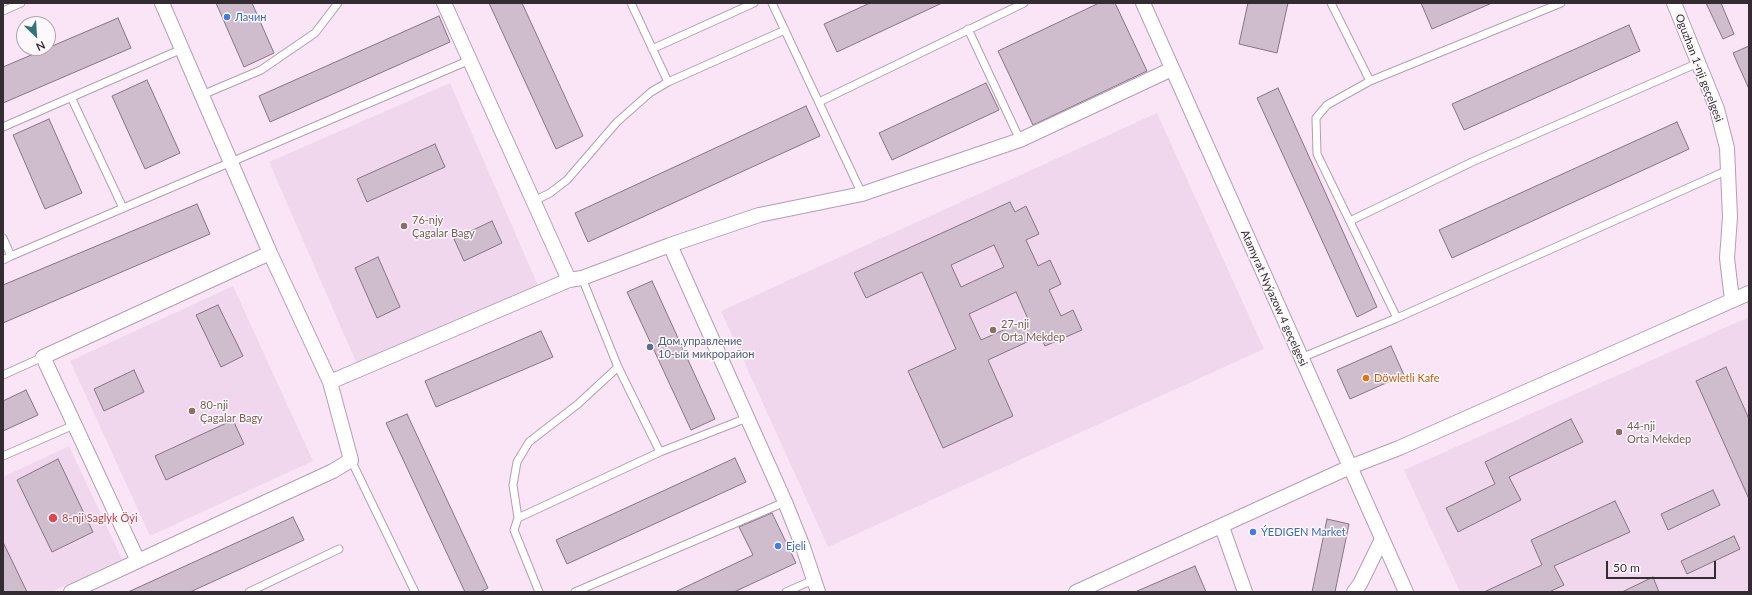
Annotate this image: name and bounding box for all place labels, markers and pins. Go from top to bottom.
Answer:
place label: Лачин [235,10,266,24]
marker: Лачин [222,12,232,22]
place label: 76-njy Çagalar Bagy [412,213,475,239]
marker: 76-njy Çagalar Bagy [399,221,409,231]
place label: 27-nji Orta Mekdep [1001,317,1065,343]
marker: 27-nji Orta Mekdep [988,325,998,335]
place label: Дом.управление 10-ый микрорайон [658,334,754,360]
marker: Дом.управление 10-ый микрорайон [645,342,655,352]
place label: Döwletli Kafe [1374,371,1440,385]
marker: Döwletli Kafe [1361,373,1371,383]
place label: 80-nji Çagalar Bagy [200,398,263,424]
marker: 80-nji Çagalar Bagy [187,406,197,416]
place label: 44-nji Orta Mekdep [1627,419,1691,445]
marker: 44-nji Orta Mekdep [1614,427,1624,437]
place label: 8-nji Saglyk Öýi [62,511,138,525]
marker: 8-nji Saglyk Öýi [47,512,59,524]
place label: ÝEDIGEN Market [1261,525,1346,539]
marker: ÝEDIGEN Market [1248,527,1258,537]
place label: Ejeli [786,539,806,553]
marker: Ejeli [773,541,783,551]

